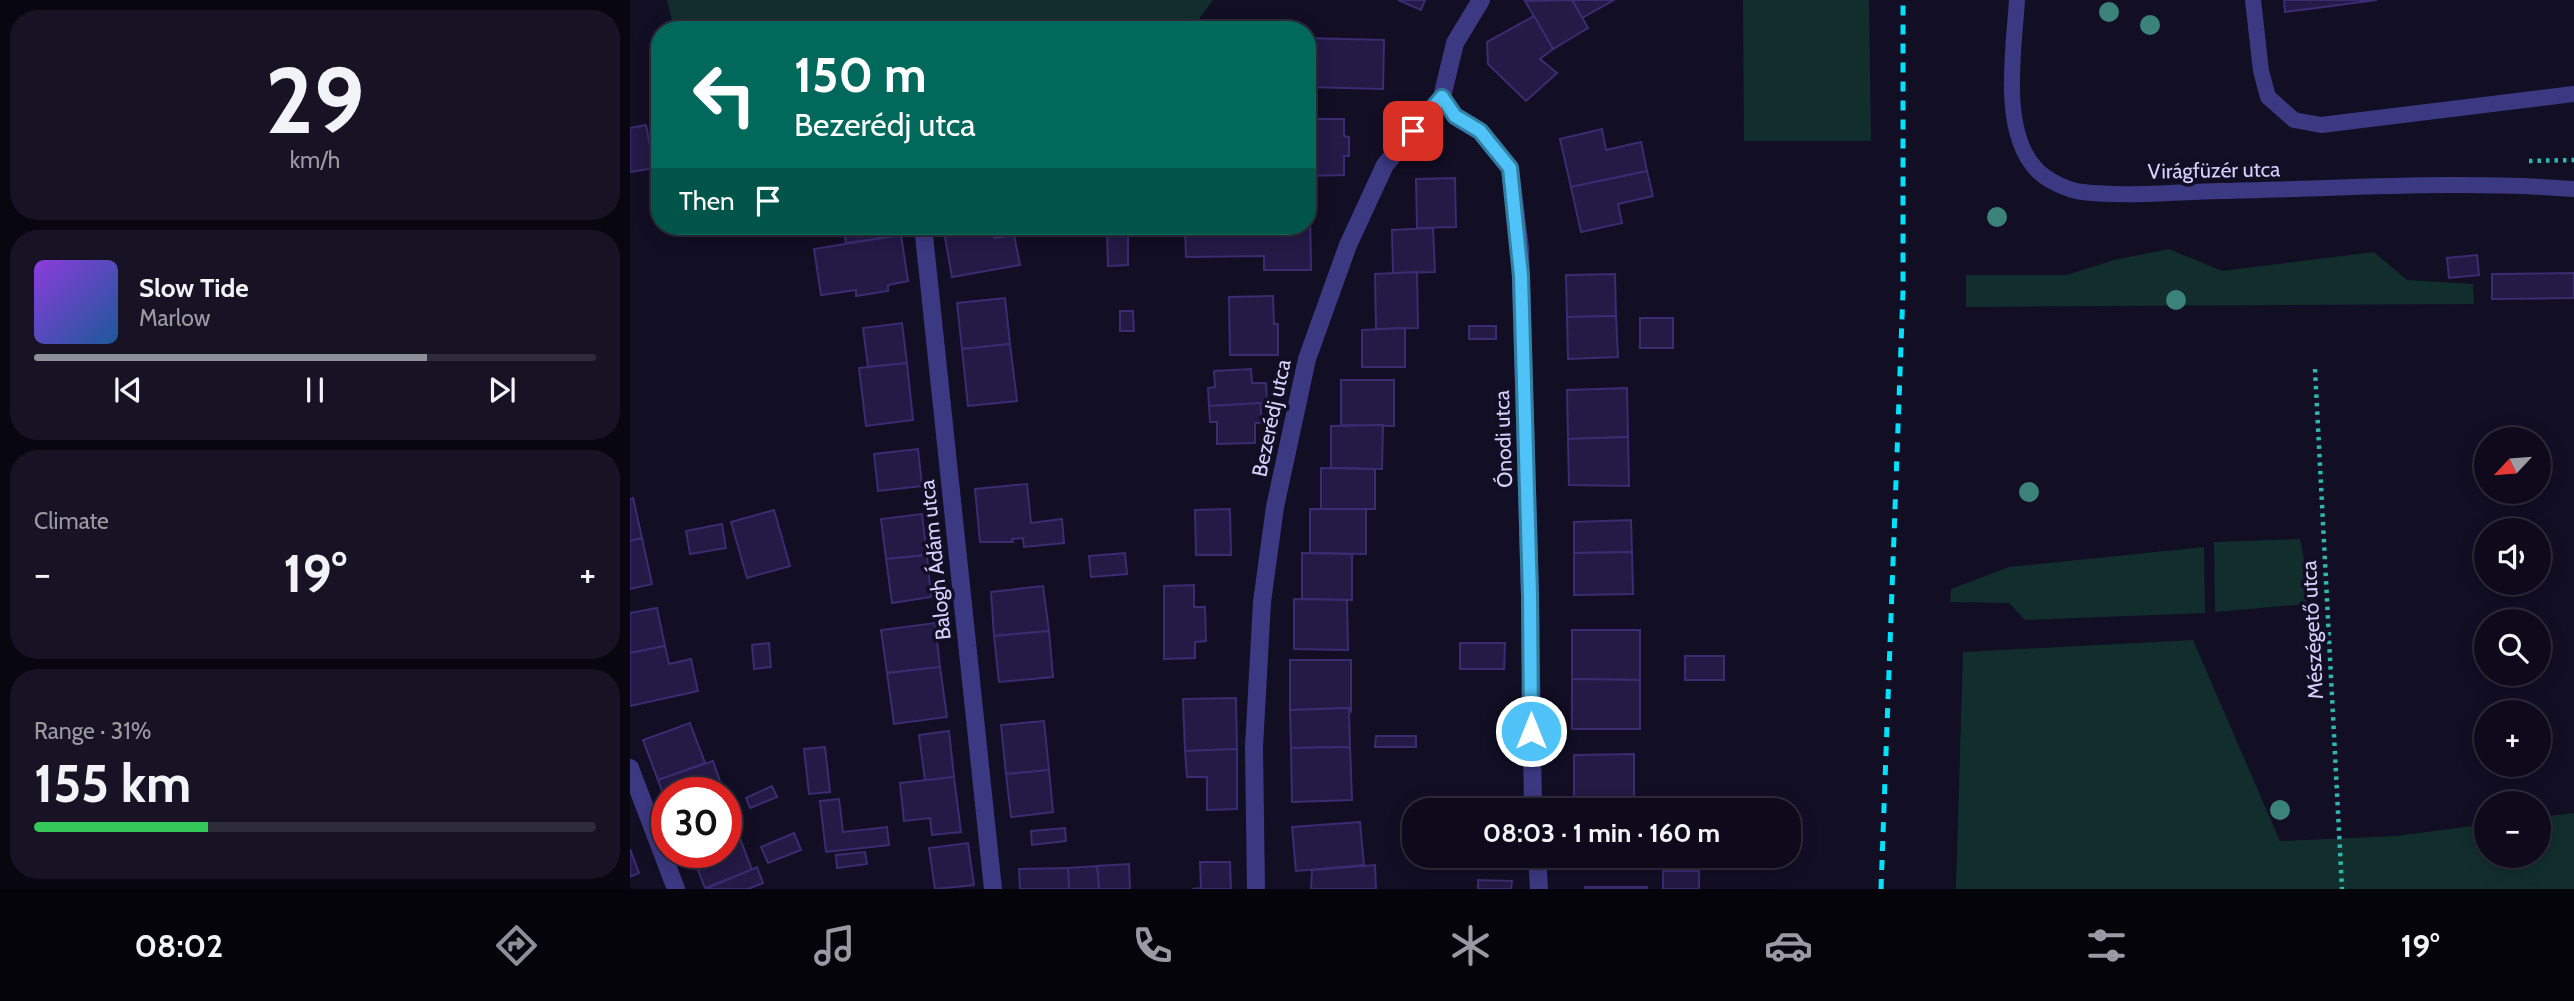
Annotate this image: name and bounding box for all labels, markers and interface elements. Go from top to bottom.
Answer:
text: 29 [265,45,365,156]
text: 150 m [794,45,927,104]
icon: left [679,49,770,140]
pin [1383,101,1443,161]
text: Bezerédj utca [794,105,976,144]
icon: arrive [1394,112,1432,150]
text: km/h [290,146,340,174]
street label: Virágfüzér utca [2148,156,2280,184]
icon: arrive [749,182,787,220]
text: Then [679,185,735,217]
text: Slow Tide [139,272,249,304]
text: Marlow [139,304,210,332]
street label: Bezerédj utca [1246,357,1297,479]
icon: previous [109,371,147,409]
icon: pause [296,371,334,409]
icon: next [483,371,521,409]
street label: Ónodi utca [1489,390,1517,488]
north arrow [2474,427,2552,504]
map controls [2474,427,2551,868]
street label: Balogh Ádám utca [914,479,956,641]
text: Climate [34,507,109,535]
button: sound [2474,518,2551,595]
text: 19° [283,542,347,605]
text: − [34,550,51,597]
text: + [579,550,596,597]
street label: Mészégető utca [2296,560,2328,700]
button: search [2474,609,2551,686]
position arrow [1494,694,1568,768]
button: + [2474,700,2551,777]
text: Range · 31% [34,717,151,745]
text: 155 km [34,752,191,815]
speed limit sign: 30 [651,777,742,868]
button: − [2474,791,2551,868]
text: 08:03 · 1 min · 160 m [1483,817,1720,849]
icon: directions [492,921,541,970]
icon: music [810,921,859,970]
icon: phone [1128,921,1177,970]
icon: climate [1446,921,1495,970]
icon: car [1764,921,1813,970]
icon: filters [2082,921,2131,970]
text: 08:02 [135,926,223,965]
text: 19° [2400,926,2439,965]

